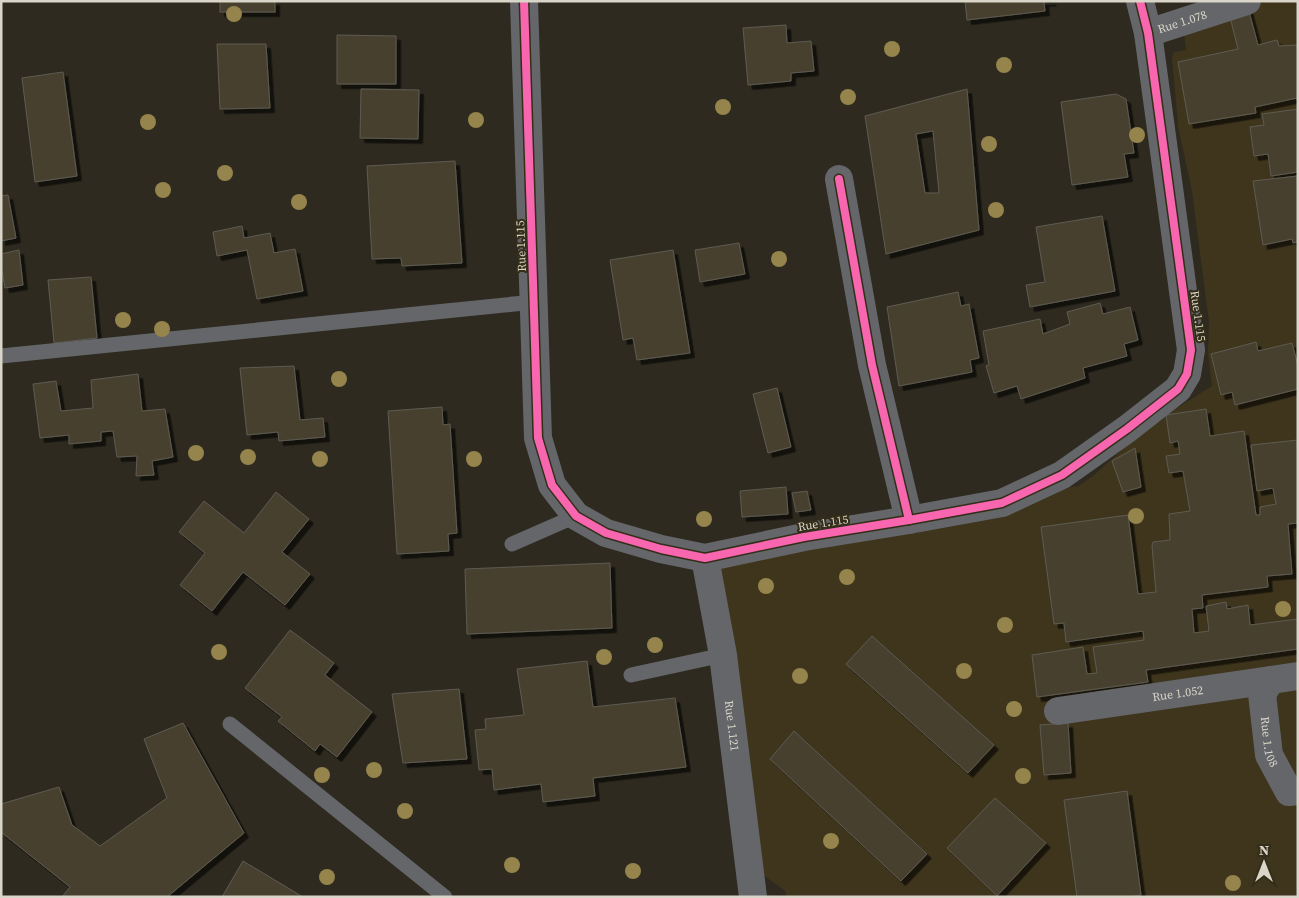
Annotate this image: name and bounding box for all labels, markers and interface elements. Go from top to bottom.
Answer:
street label: Rue 1.078 [1155,6,1209,37]
street label: Rue 1.115 [512,220,530,272]
street label: Rue 1.115 [1187,290,1209,342]
street label: Rue 1.115 [797,511,849,535]
street label: Rue 1.052 [1151,682,1204,705]
street label: Rue 1.121 [721,699,743,752]
street label: Rue 1.108 [1257,716,1282,770]
north arrow [1239,838,1289,888]
text: N [1259,840,1269,860]

